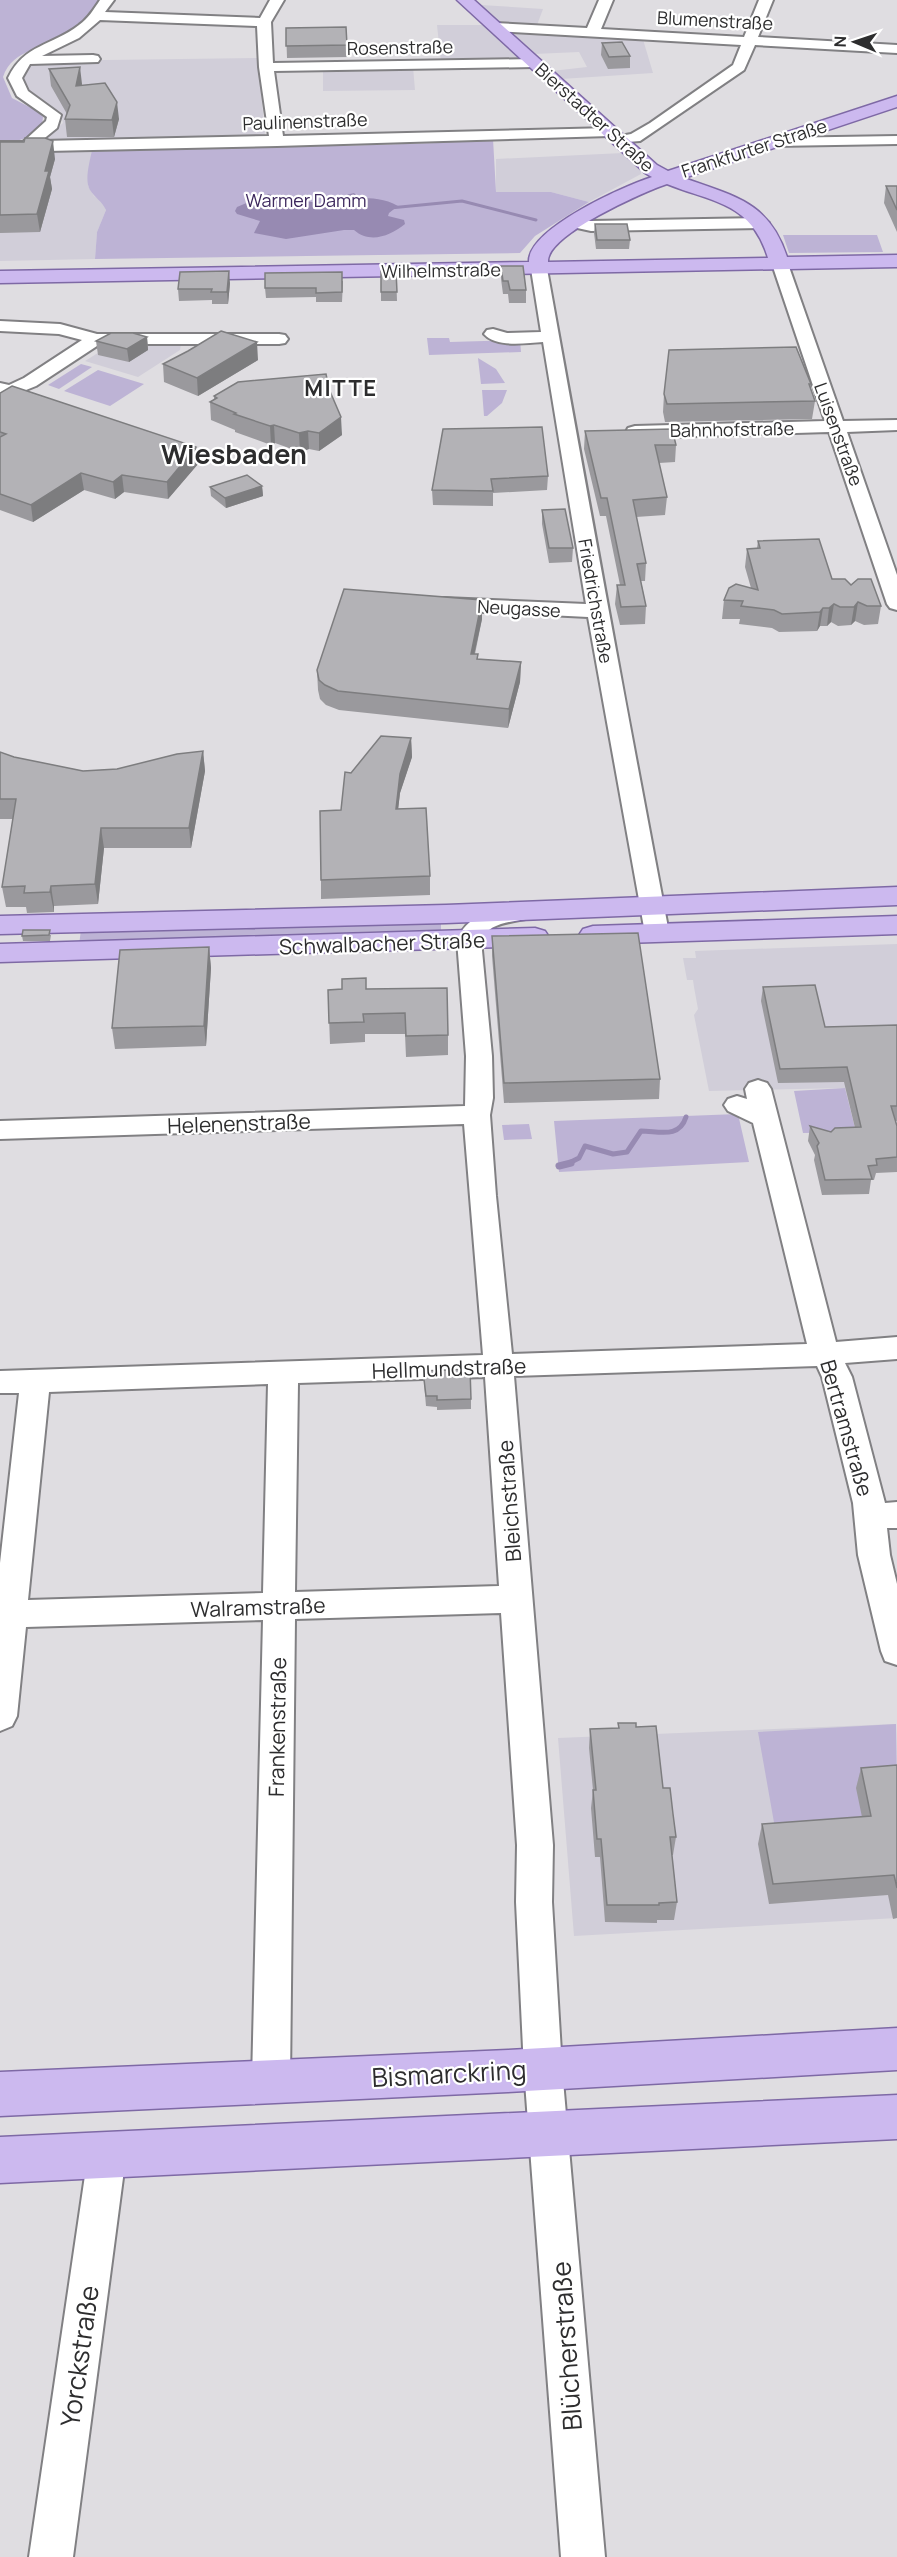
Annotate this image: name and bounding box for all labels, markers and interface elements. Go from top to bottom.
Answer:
street label: Blumenstraße [656,5,774,35]
north arrow [825,12,885,72]
street label: Rosenstraße [347,34,453,60]
text: N [829,35,851,48]
street label: Bierstadter Straße [530,57,660,177]
street label: Paulinenstraße [242,107,368,135]
street label: Frankfurter Straße [678,113,830,183]
park label: Warmer Damm [246,188,366,212]
street label: Wilhelmstraße [381,257,501,283]
district label: MITTE [304,373,378,403]
street label: Luisenstraße [809,379,869,489]
street label: Bahnhofstraße [670,416,794,442]
district label: Wiesbaden [161,435,307,472]
street label: Friedrichstraße [573,537,619,665]
street label: Neugasse [477,594,561,622]
street label: Schwalbacher Straße [278,925,486,961]
street label: Helenenstraße [167,1107,311,1139]
street label: Hellmundstraße [371,1351,527,1385]
street label: Bertramstraße [814,1356,880,1500]
street label: Bleichstraße [491,1439,527,1563]
street label: Walramstraße [190,1591,326,1623]
street label: Frankenstraße [262,1657,292,1797]
street label: Bismarckring [371,2051,527,2095]
street label: Blücherstraße [542,2260,590,2432]
street label: Yorckstraße [51,2283,107,2429]

